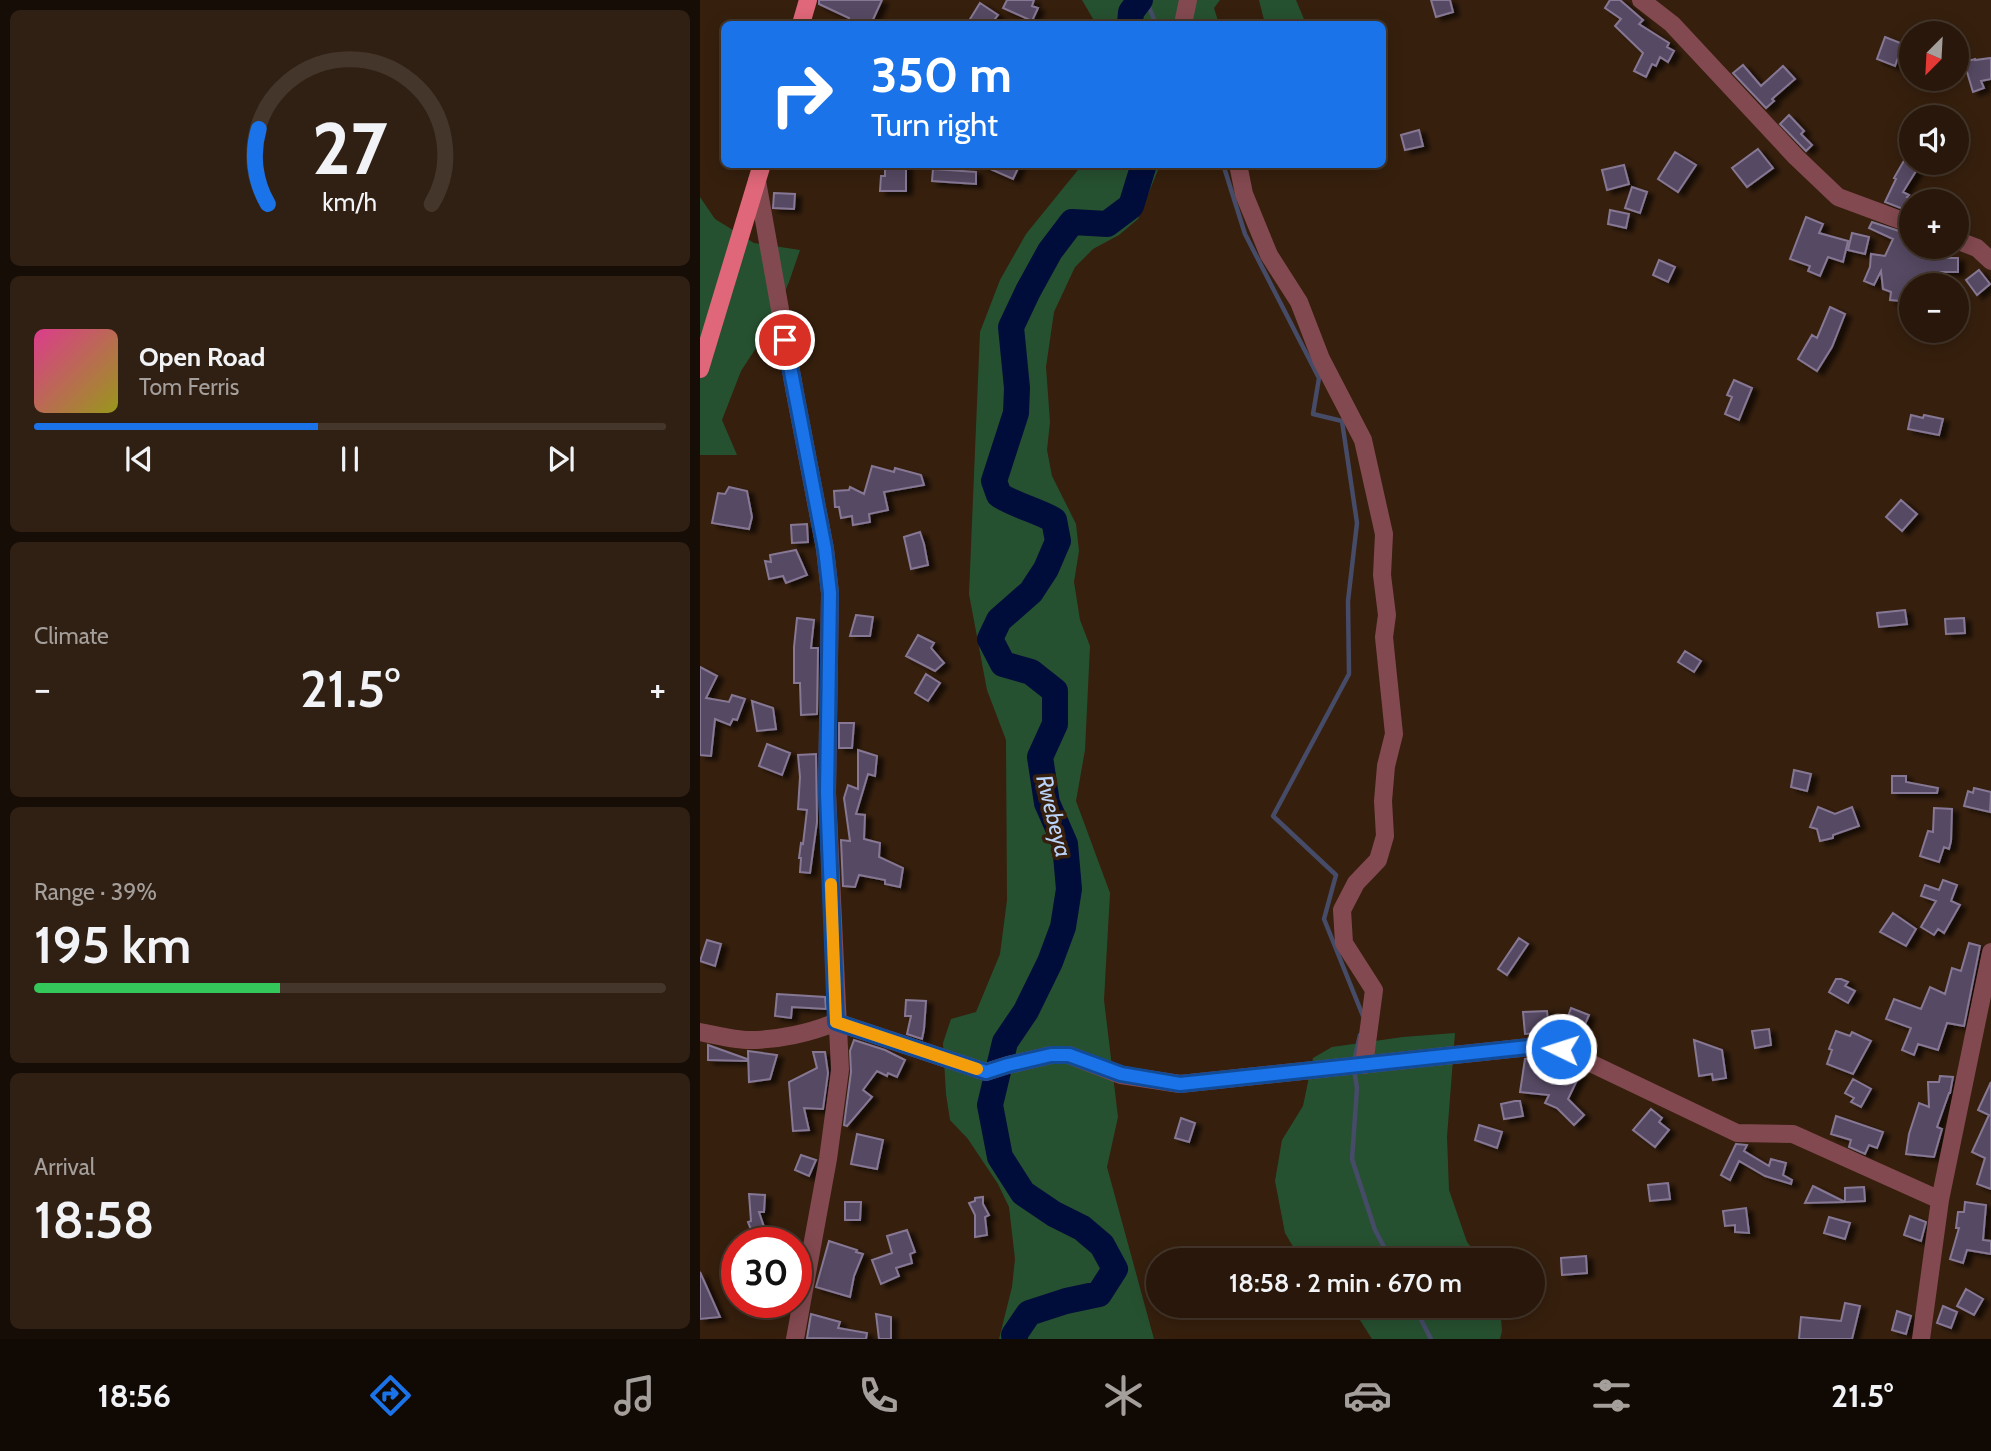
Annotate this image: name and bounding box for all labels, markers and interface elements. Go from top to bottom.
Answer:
north arrow [1899,21,1969,91]
map controls [1899,21,1969,343]
text: 350 m [871,45,1012,104]
icon: right [756,49,847,140]
text: 27 [312,104,388,192]
text: Turn right [871,105,998,144]
button: sound [1899,105,1969,175]
text: km/h [323,187,377,217]
button: + [1899,189,1969,259]
button: − [1899,273,1969,343]
pin [755,310,815,370]
icon: arrive [766,321,804,359]
text: Open Road [139,341,265,373]
text: Tom Ferris [139,373,239,401]
icon: previous [120,440,158,478]
icon: pause [331,440,369,478]
icon: next [542,440,580,478]
text: Climate [34,622,109,650]
text: 21.5° [300,657,400,720]
text: − [34,665,51,712]
text: + [649,665,666,712]
water label: Rwebeya [1030,772,1078,860]
text: Range · 39% [34,878,157,906]
text: 195 km [34,913,191,976]
position arrow [1524,1012,1598,1086]
text: Arrival [34,1153,95,1181]
text: 18:58 [34,1188,155,1251]
speed limit sign: 30 [721,1227,812,1318]
text: 18:58 · 2 min · 670 m [1229,1267,1462,1299]
icon: directions [366,1371,415,1420]
icon: music [610,1371,659,1420]
icon: phone [854,1371,903,1420]
icon: climate [1099,1371,1148,1420]
icon: car [1343,1371,1392,1420]
icon: filters [1587,1371,1636,1420]
text: 18:56 [98,1376,171,1415]
text: 21.5° [1831,1376,1893,1415]

